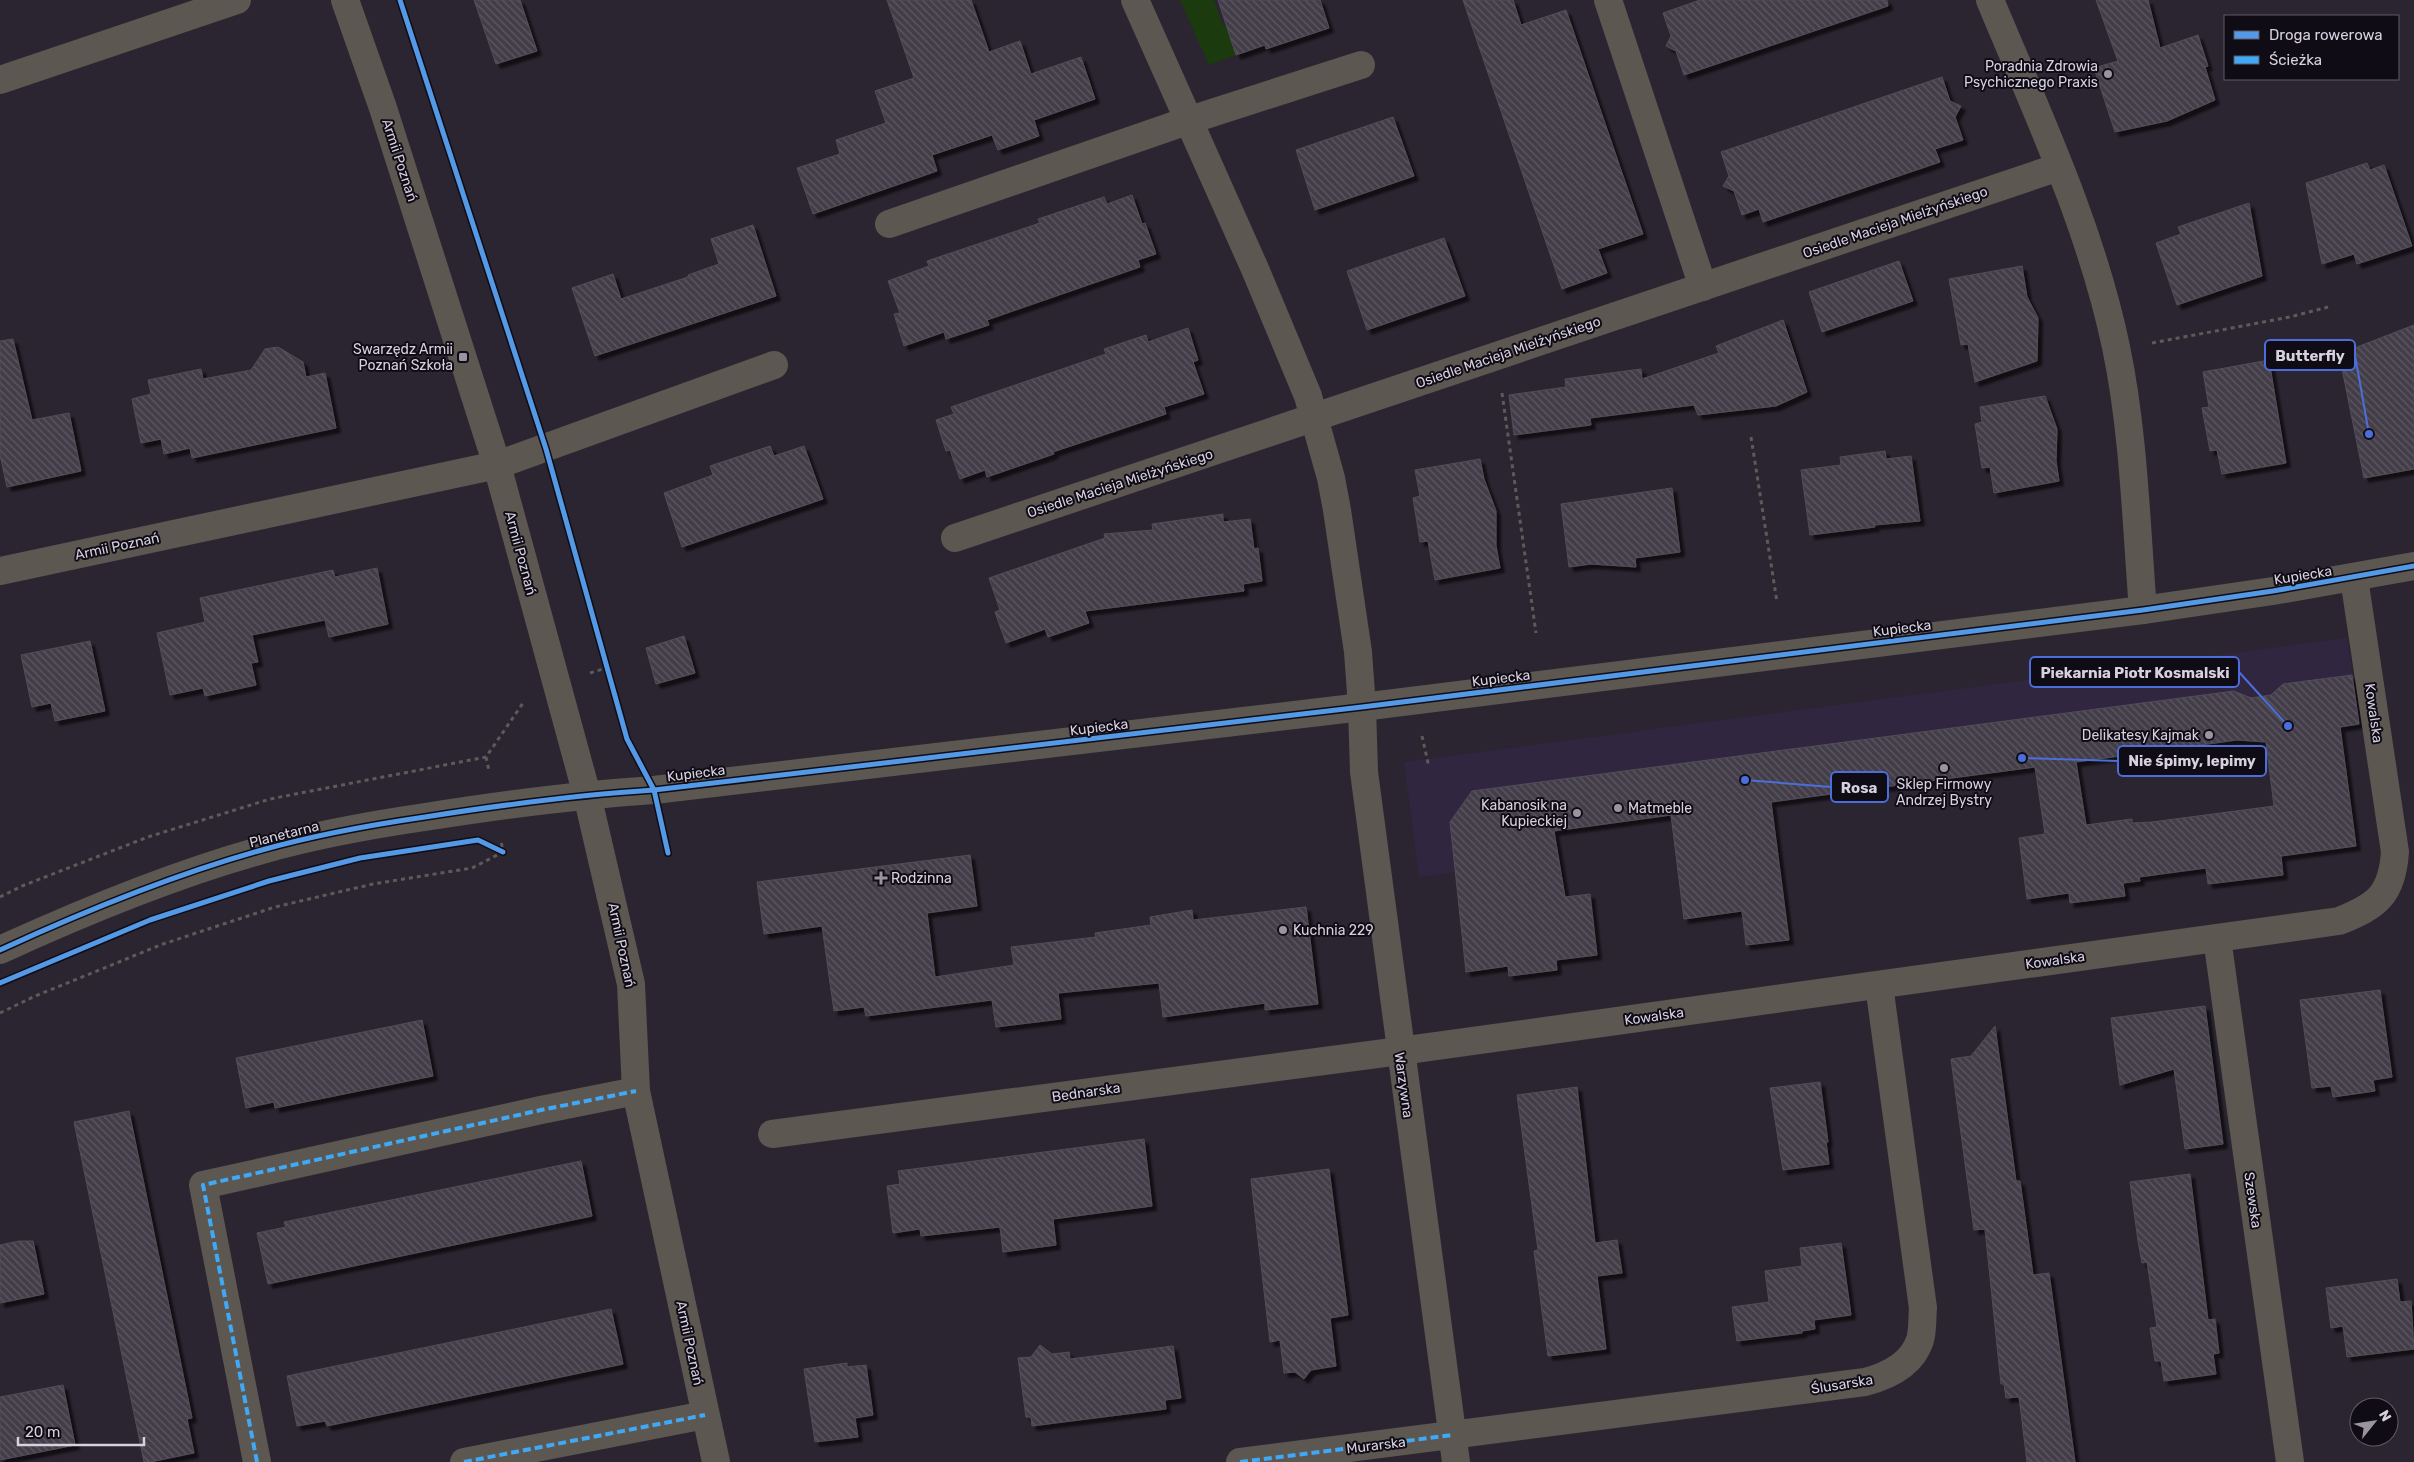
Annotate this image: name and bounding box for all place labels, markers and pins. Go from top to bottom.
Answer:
place label: Poradnia Zdrowia Psychicznego Praxis [1964,58,2098,91]
marker: Poradnia Zdrowia Psychicznego Praxis [2102,68,2114,80]
callout: Butterfly [2265,340,2355,370]
place label: Swarzędz Armii Poznań Szkoła [353,341,453,374]
marker: Swarzędz Armii Poznań Szkoła [457,351,469,363]
callout: Piekarnia Piotr Kosmalski [2030,657,2239,687]
place label: Delikatesy Kajmak [2082,727,2200,744]
marker: Delikatesy Kajmak [2203,729,2215,741]
callout: Nie śpimy, lepimy [2118,746,2266,776]
marker: Sklep Firmowy Andrzej Bystry [1938,762,1950,774]
callout: Rosa [1831,772,1888,802]
place label: Sklep Firmowy Andrzej Bystry [1896,776,1992,809]
place label: Kabanosik na Kupieckiej [1481,797,1567,830]
place label: Matmeble [1628,800,1692,817]
marker: Matmeble [1612,802,1624,814]
marker: Kabanosik na Kupieckiej [1571,807,1583,819]
place label: Rodzinna [891,870,952,887]
marker: Rodzinna [875,872,887,884]
place label: Kuchnia 229 [1293,922,1374,939]
marker: Kuchnia 229 [1277,924,1289,936]

